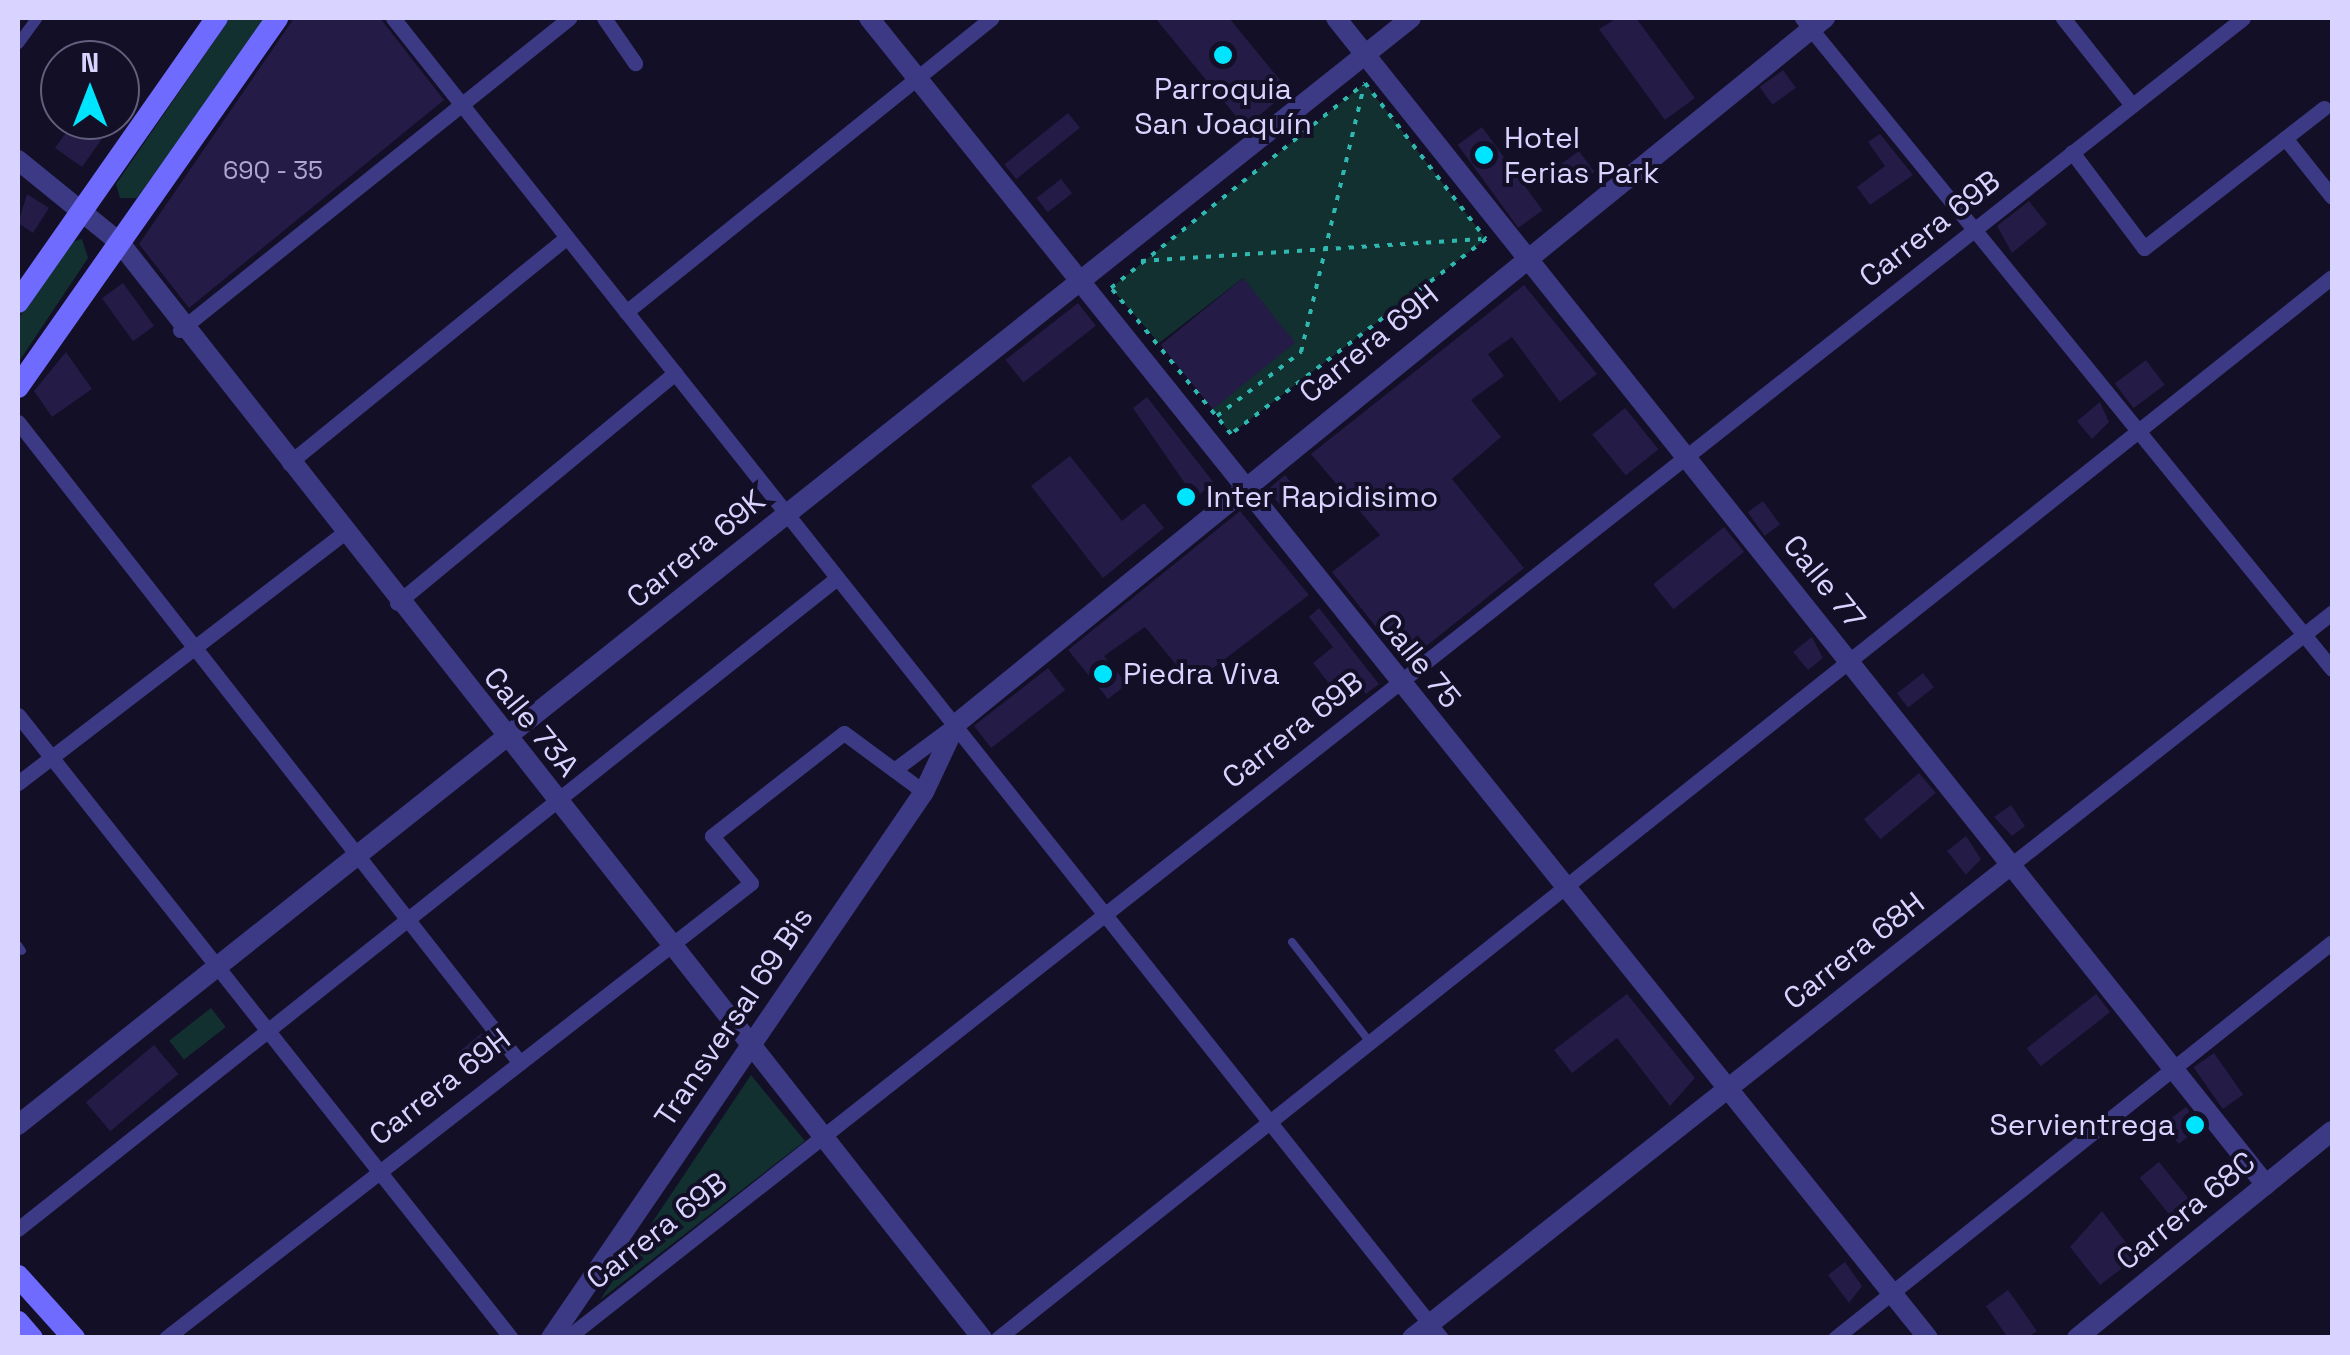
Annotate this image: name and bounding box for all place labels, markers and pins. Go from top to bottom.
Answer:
marker: Parroquia San Joaquín [1212,44,1234,66]
place label: Parroquia San Joaquín [1134,71,1312,142]
place label: Hotel Ferias Park [1504,120,1659,190]
marker: Hotel Ferias Park [1473,144,1495,166]
place label: Inter Rapidisimo [1206,479,1438,515]
marker: Inter Rapidisimo [1175,486,1197,508]
place label: Piedra Viva [1123,656,1280,692]
marker: Piedra Viva [1092,663,1114,685]
place label: Servientrega [1989,1107,2175,1143]
marker: Servientrega [2184,1114,2206,1136]

